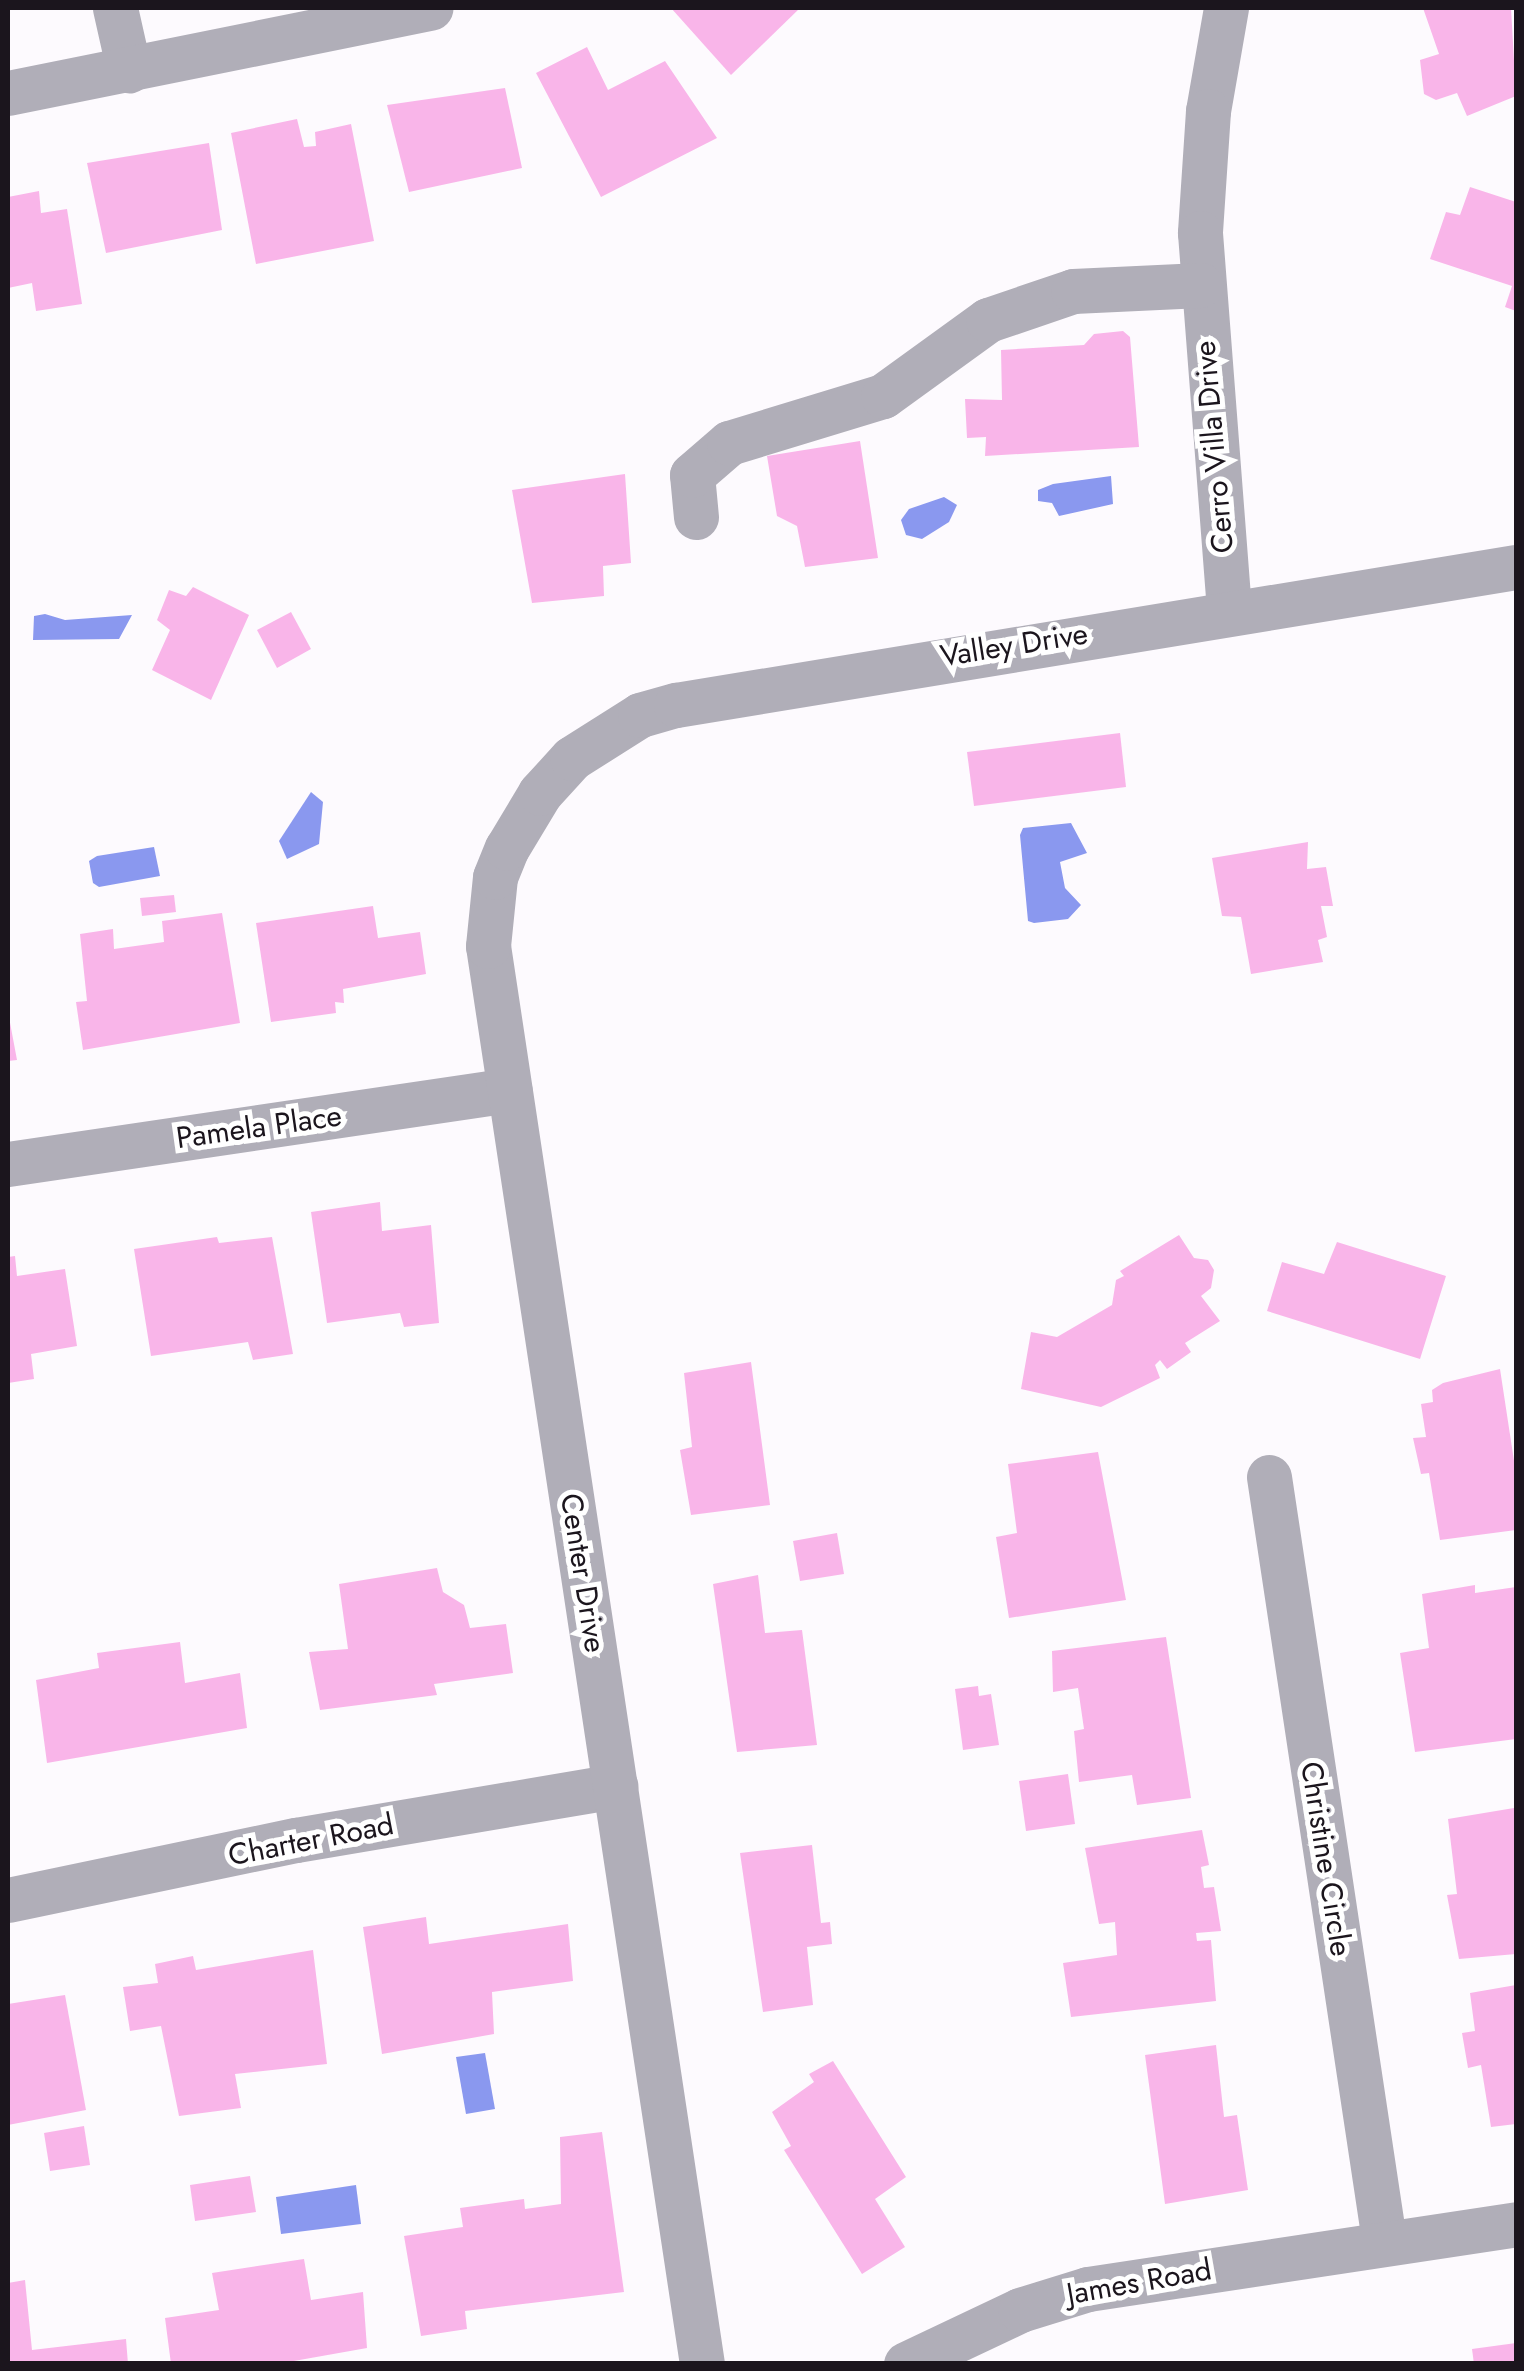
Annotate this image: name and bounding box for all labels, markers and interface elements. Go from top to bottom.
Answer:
street label: Cerro Villa Drive [1187,339,1241,555]
street label: Valley Drive [938,616,1090,674]
street label: Pamela Place [174,1098,344,1156]
street label: Center Drive [553,1491,613,1655]
street label: Christine Circle [1293,1759,1359,1959]
street label: Charter Road [225,1806,397,1874]
street label: James Road [1064,2252,1214,2312]

